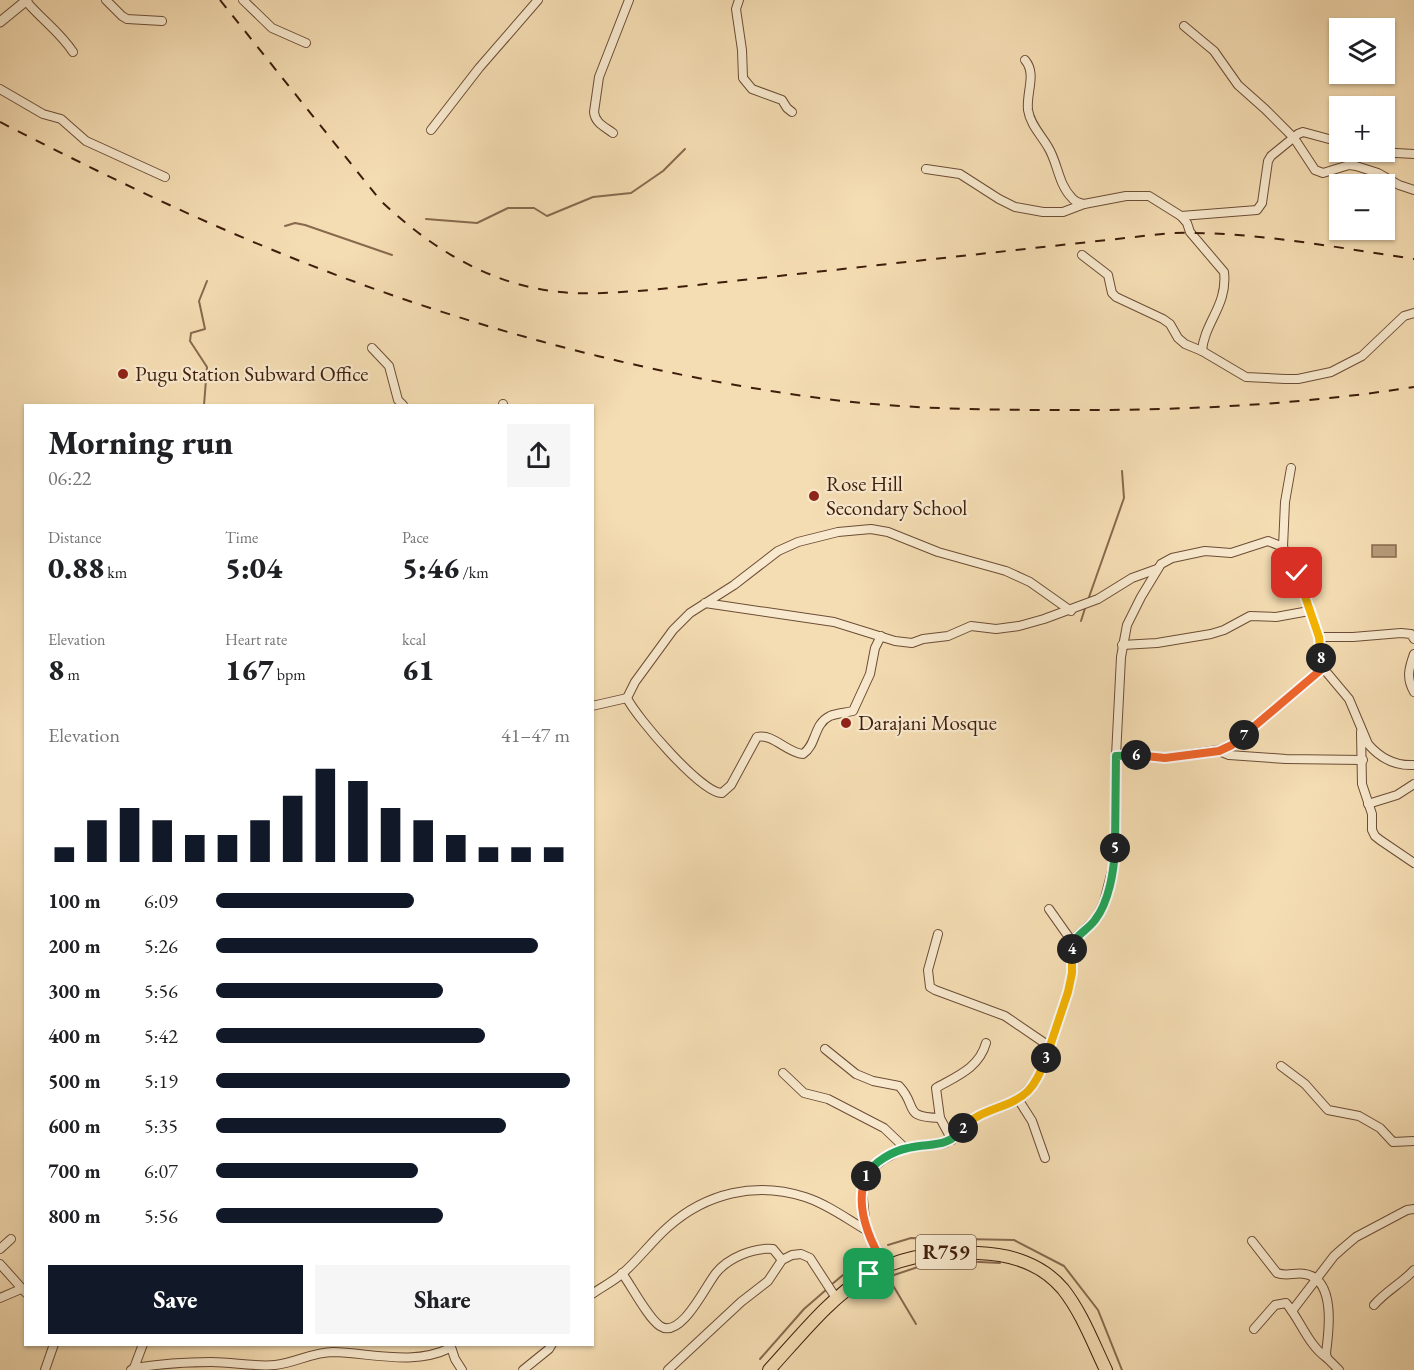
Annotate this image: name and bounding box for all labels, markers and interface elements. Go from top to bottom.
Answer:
map controls [1329,18,1395,240]
button: layers [1329,18,1395,84]
button: + [1329,96,1395,162]
button: − [1329,174,1395,240]
place label: Pugu Station Subward Office [135,360,368,387]
marker: Pugu Station Subward Office [116,367,130,381]
text: Morning run [48,421,233,464]
button: share [507,424,570,487]
text: 06:22 [48,465,91,491]
place label: Rose Hill Secondary School [826,470,967,521]
marker: Rose Hill Secondary School [807,489,821,503]
text: Distance [48,527,101,548]
text: Time [225,527,258,548]
text: Pace [402,527,429,548]
pin [1271,547,1322,598]
text: 0.88 [48,548,104,587]
text: 5:04 [225,548,282,587]
text: 5:46 [402,548,459,587]
icon: check [1280,556,1313,589]
text: km [104,562,127,583]
text: /km [459,562,489,583]
text: Elevation [48,629,106,650]
text: Heart rate [225,629,287,650]
text: kcal [402,629,426,650]
pin: 8 [1306,643,1336,673]
text: 8 [1317,647,1325,668]
text: 8 [48,650,64,689]
text: 167 [225,650,274,689]
text: 61 [402,650,434,689]
text: m [64,664,80,685]
text: bpm [274,664,306,685]
place label: Darajani Mosque [858,709,997,736]
marker: Darajani Mosque [839,716,853,730]
pin: 7 [1229,720,1259,750]
text: Elevation [48,722,120,748]
text: 41–47 m [501,722,570,748]
text: 7 [1240,724,1248,745]
pin: 6 [1121,740,1151,770]
text: 6 [1132,744,1140,765]
pin: 5 [1100,833,1130,863]
text: 5 [1111,837,1119,858]
text: 100 m [48,888,101,914]
text: 6:09 [144,888,178,914]
text: 200 m [48,933,101,959]
text: 5:26 [144,933,178,959]
pin: 4 [1057,934,1087,964]
text: 4 [1068,938,1076,959]
text: 300 m [48,978,101,1004]
text: 5:56 [144,978,178,1004]
text: 400 m [48,1023,101,1049]
text: 5:42 [144,1023,178,1049]
pin: 3 [1031,1043,1061,1073]
text: 3 [1042,1047,1050,1068]
text: 500 m [48,1068,101,1094]
text: 5:19 [144,1068,178,1094]
text: 600 m [48,1113,101,1139]
text: 5:35 [144,1113,178,1139]
pin: 2 [948,1113,978,1143]
text: 2 [959,1117,967,1138]
text: 700 m [48,1158,101,1184]
text: 6:07 [144,1158,178,1184]
pin: 1 [851,1161,881,1191]
text: 1 [862,1165,870,1186]
text: 800 m [48,1203,101,1229]
text: 5:56 [144,1203,178,1229]
road number: R759 [916,1235,976,1269]
pin [843,1248,894,1299]
icon: arrive [852,1257,885,1290]
button: Save [48,1265,303,1334]
button: Share [315,1265,570,1334]

